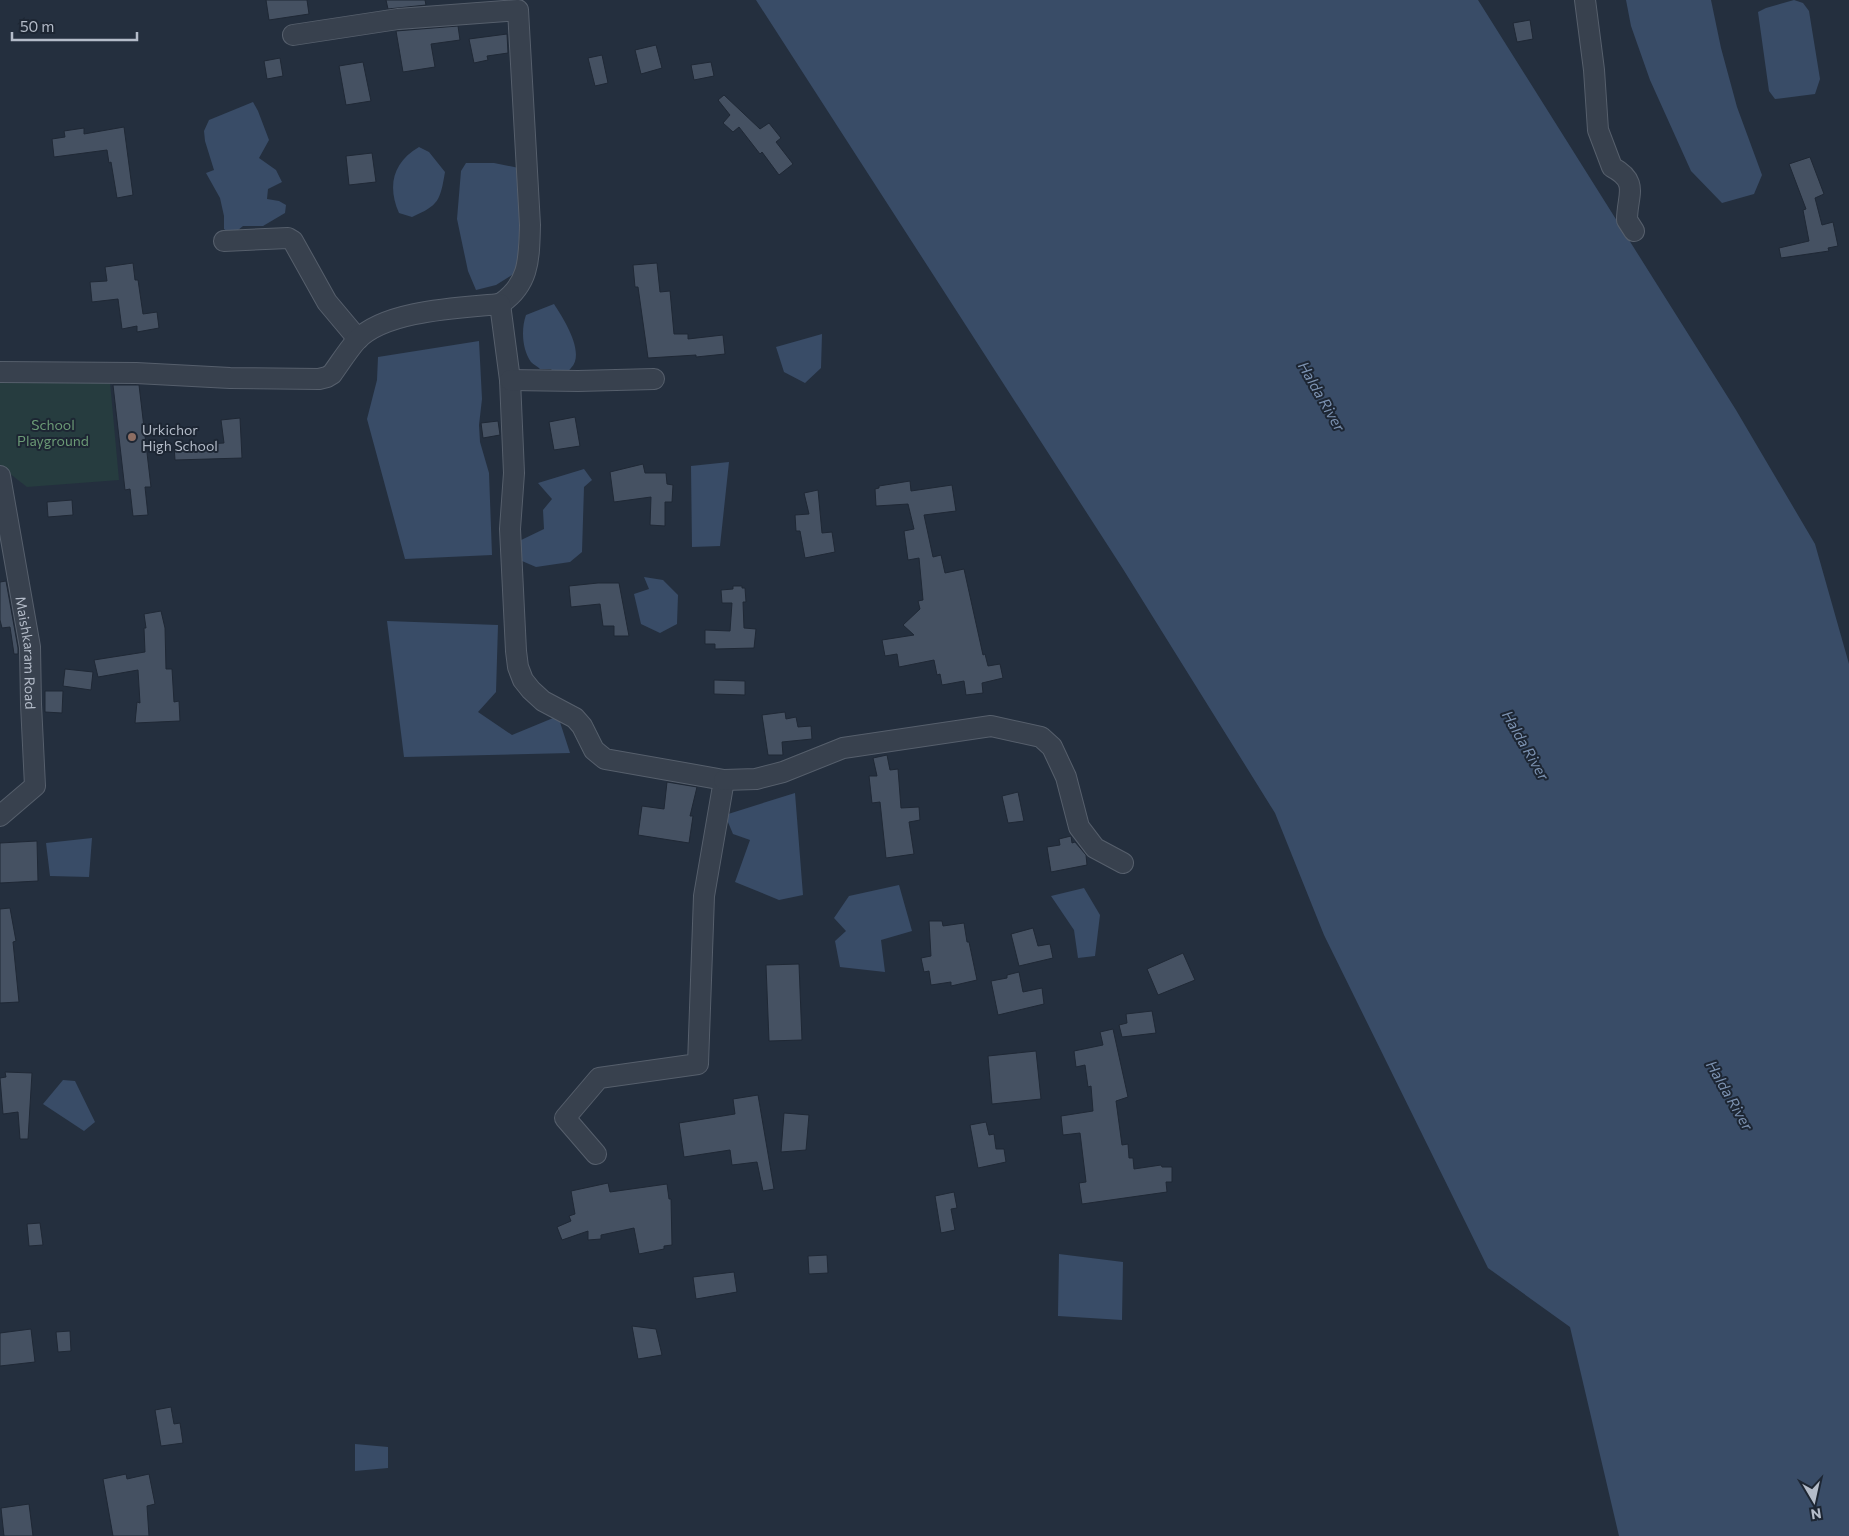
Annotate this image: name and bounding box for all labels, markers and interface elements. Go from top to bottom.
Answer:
scale bar [12,10,138,42]
text: 50 m [20,17,54,35]
water label: Halda River [1295,358,1350,435]
park label: School Playground [17,416,89,449]
place label: Urkichor High School [142,421,218,454]
marker: Urkichor High School [126,431,138,443]
street label: Maishkaram Road [13,595,40,710]
water label: Halda River [1499,707,1554,784]
water label: Halda River [1703,1057,1758,1134]
north arrow [1789,1476,1839,1526]
text: N [1810,1505,1823,1524]

